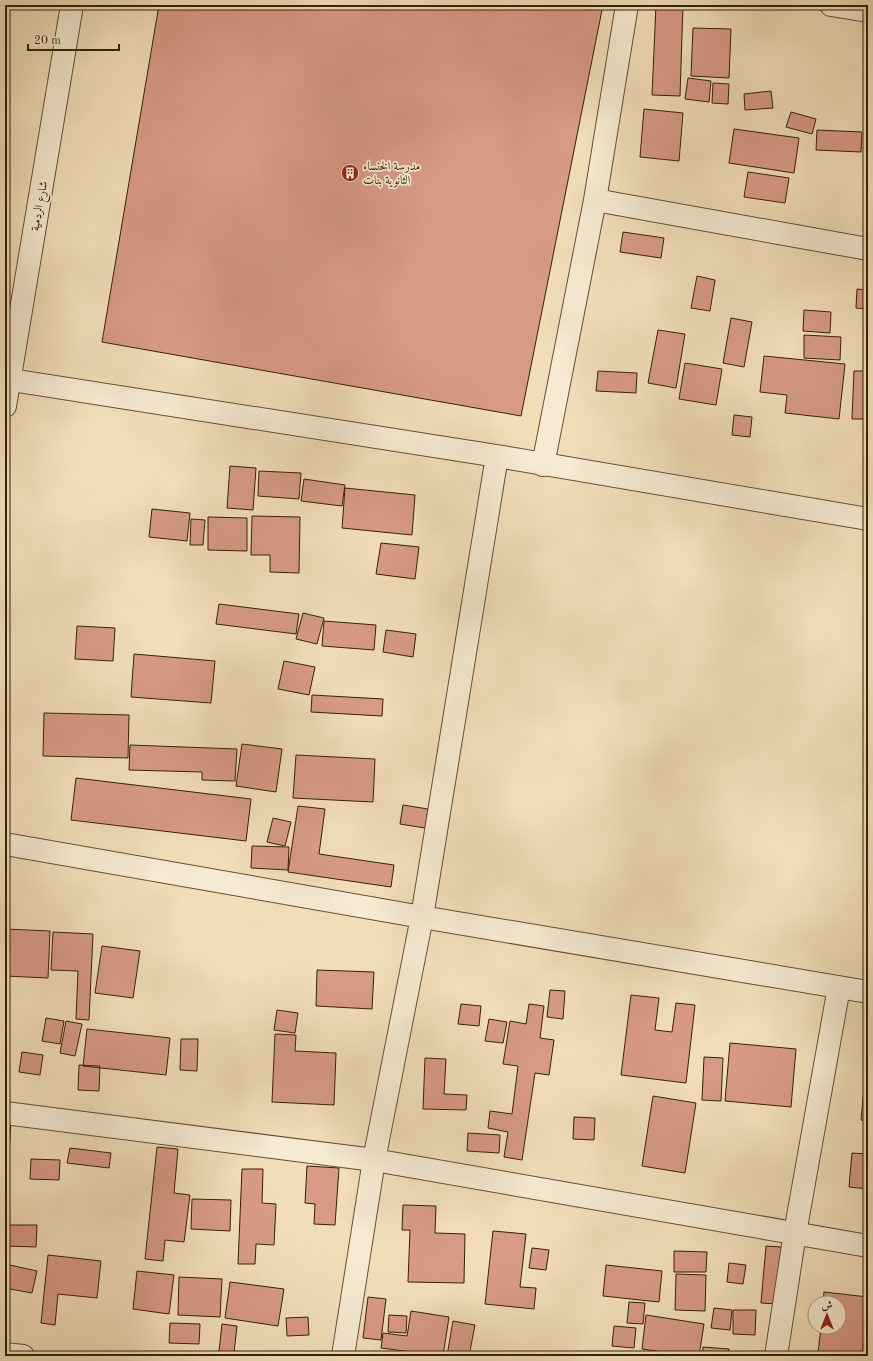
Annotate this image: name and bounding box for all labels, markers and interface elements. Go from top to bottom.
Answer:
scale bar [28,26,119,52]
text: 20 m [34,35,61,47]
place label: مدرسة الخنساء الثانوية بنات [363,161,420,188]
building icon: مدرسة الخنساء الثانوية بنات [340,163,360,183]
street label: شارع الردمية [30,180,54,233]
north arrow [807,1295,847,1335]
text: ش [822,1301,833,1312]

